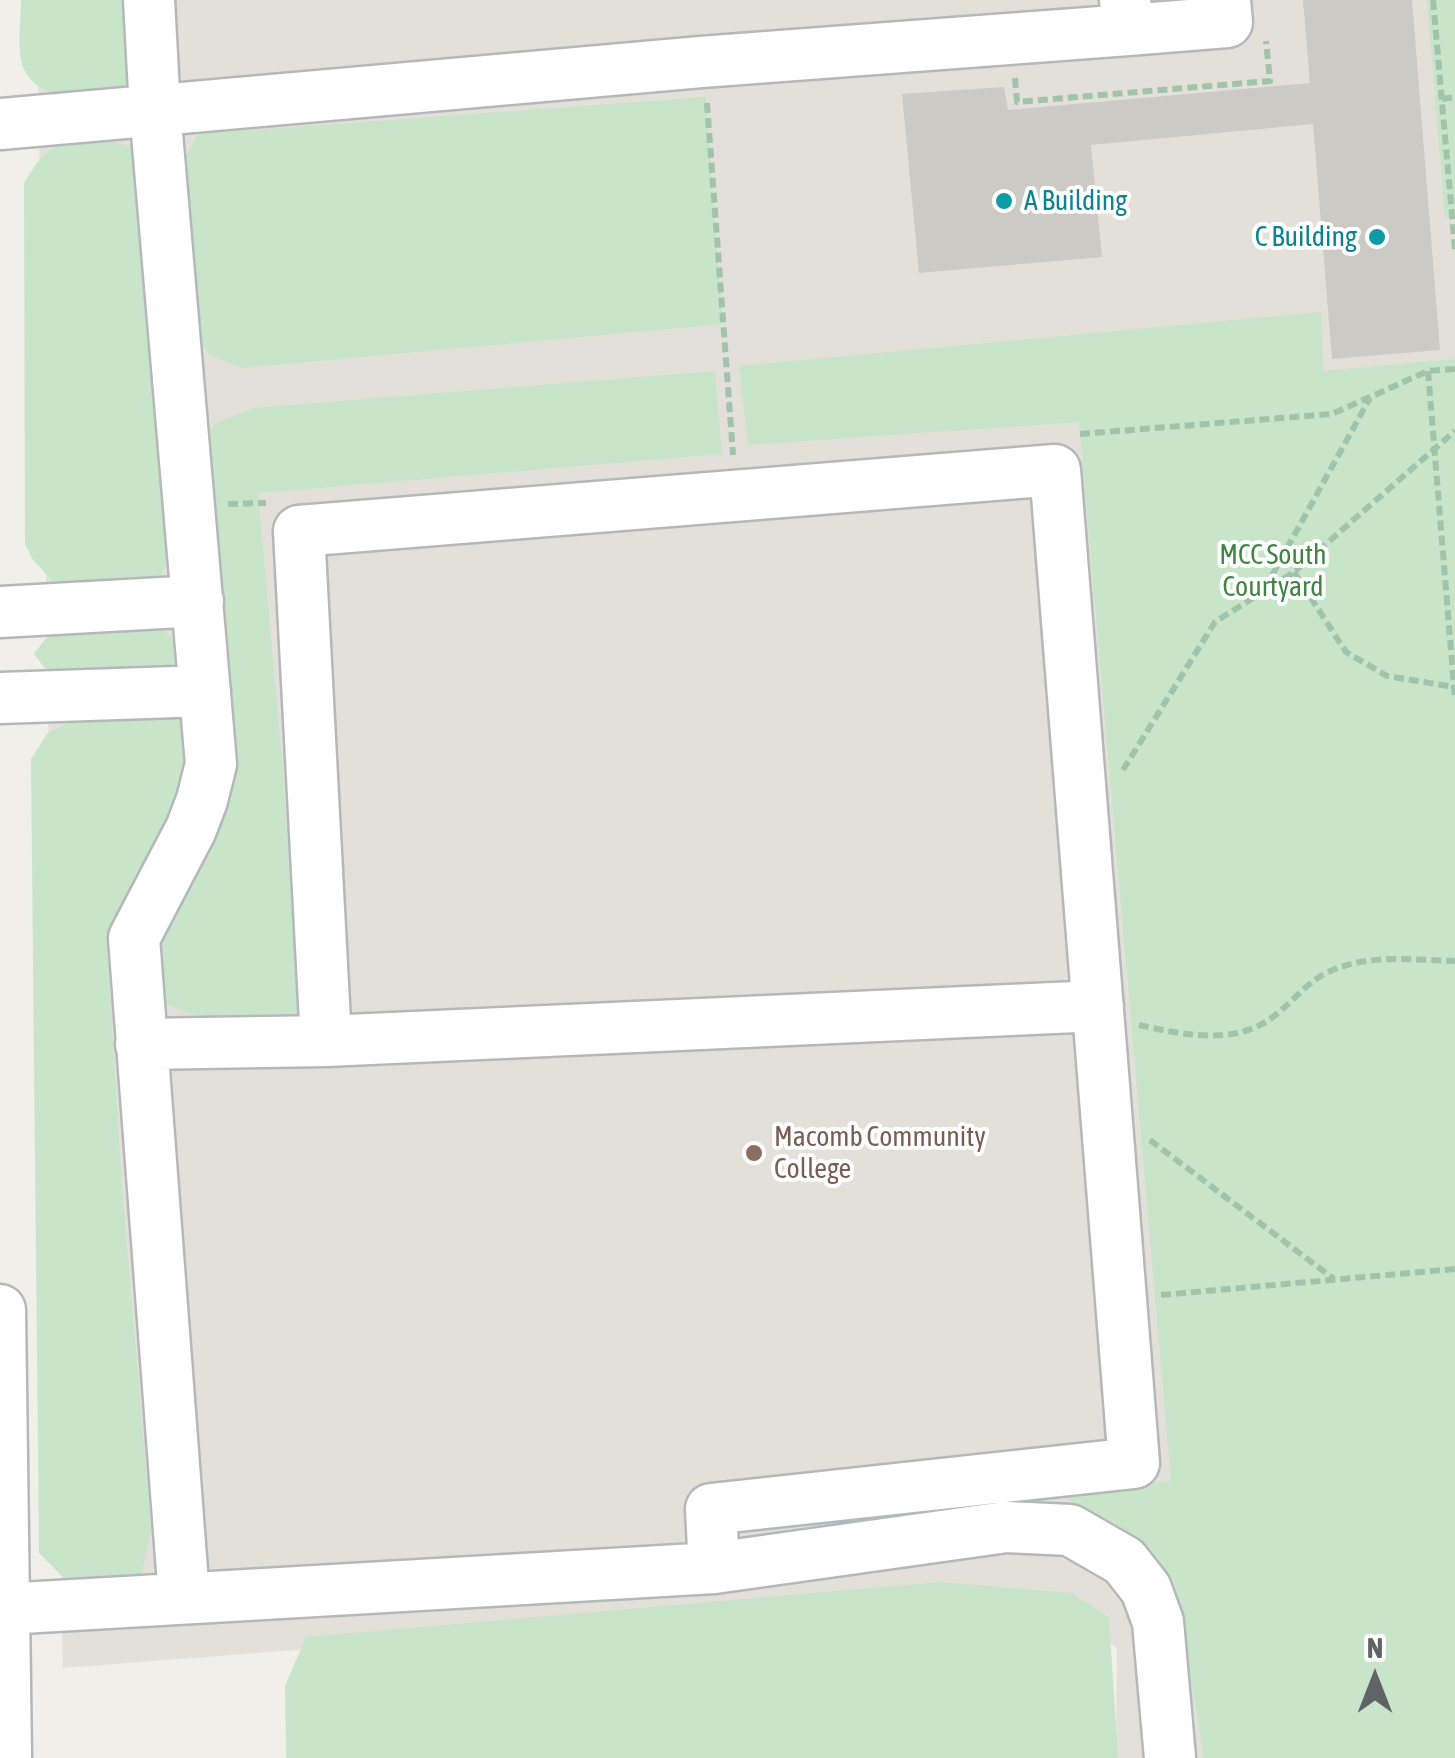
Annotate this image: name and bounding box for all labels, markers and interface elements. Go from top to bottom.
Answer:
place label: A Building [1024,184,1127,218]
marker: A Building [993,190,1015,212]
place label: C Building [1255,220,1357,254]
marker: C Building [1366,226,1388,248]
park label: MCC South Courtyard [1219,538,1327,604]
place label: Macomb Community College [774,1120,986,1186]
marker: Macomb Community College [743,1142,765,1164]
north arrow [1325,1628,1425,1728]
text: N [1367,1632,1383,1664]

